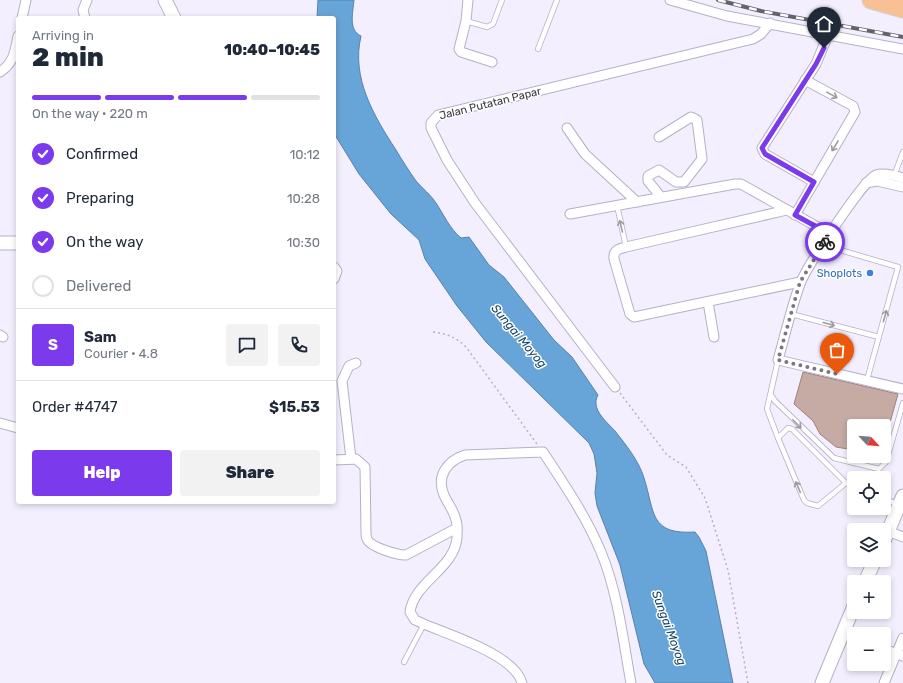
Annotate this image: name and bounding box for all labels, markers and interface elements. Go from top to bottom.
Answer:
pin [807,7.0,841,48]
icon: home [813,13,835,35]
text: Arriving in [32,28,94,43]
text: 10:40–10:45 [224,41,320,59]
text: 2 min [32,42,104,73]
street label: Jalan Putatan Papar [438,84,543,122]
one-way arrow [826,92,838,99]
text: On the way · 220 m [32,106,148,121]
one-way arrow [831,140,839,152]
icon: check [32,143,54,165]
text: Confirmed [66,145,138,163]
text: 10:12 [290,147,320,162]
icon: check [32,187,54,209]
text: Preparing [66,189,134,207]
text: 10:28 [287,191,320,206]
one-way arrow [617,220,625,233]
courier [805,222,845,262]
icon: check [32,231,54,253]
icon: bike [814,231,836,253]
text: On the way [66,233,144,251]
text: 10:30 [287,235,320,250]
place label: Shoplots [817,267,862,280]
marker: Shoplots [865,268,875,278]
text: Delivered [66,277,131,295]
water label: Sungai Moyog [488,301,550,371]
one-way arrow [882,310,889,323]
one-way arrow [822,321,835,328]
button: chat [226,324,268,366]
button: phone [278,324,320,366]
text: Sam [84,328,117,346]
pin [820,333,854,374]
text: S [48,336,58,354]
icon: bag [826,339,848,361]
text: Courier · 4.8 [84,346,158,361]
text: Order #4747 [32,398,118,416]
text: $15.53 [269,398,320,416]
one-way arrow [792,419,802,428]
north arrow [847,419,891,463]
map controls [847,419,891,671]
button: Help [32,450,172,496]
button: Share [180,450,320,496]
button: locate [847,471,891,515]
one-way arrow [794,482,801,494]
button: layers [847,523,891,567]
button: + [847,575,891,619]
water label: Sungai Moyog [649,589,689,667]
button: − [847,627,891,671]

